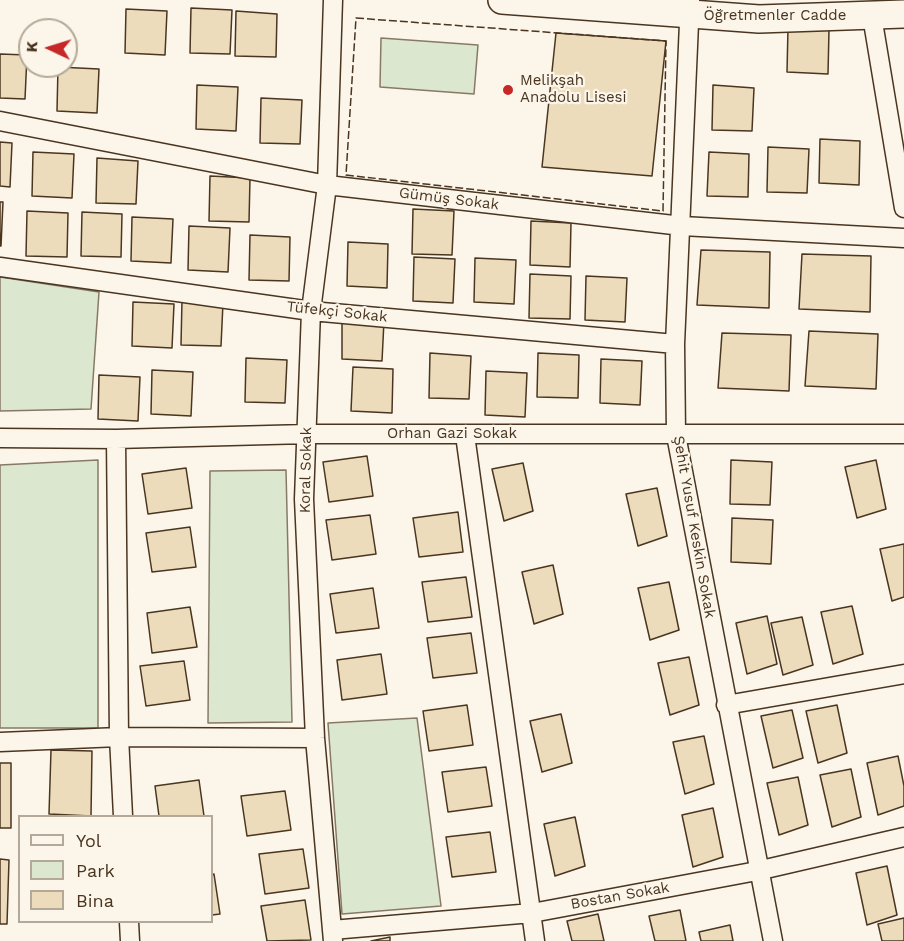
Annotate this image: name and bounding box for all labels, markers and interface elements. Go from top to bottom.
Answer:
street label: Öğretmenler Cadde [704,7,846,25]
north arrow [18,18,78,78]
text: K [22,41,41,53]
place label: Melikşah Anadolu Lisesi [520,72,626,107]
marker: Melikşah Anadolu Lisesi [501,83,515,97]
street label: Gümüş Sokak [398,184,500,214]
street label: Tüfekçi Sokak [286,298,388,326]
street label: Orhan Gazi Sokak [387,425,517,443]
street label: Koral Sokak [296,427,316,513]
street label: Şehit Yusuf Keskin Sokak [669,434,719,620]
legend [18,815,213,923]
text: Yol [76,830,101,851]
text: Park [76,860,115,881]
street label: Bostan Sokak [569,878,671,914]
text: Bina [76,890,114,911]

